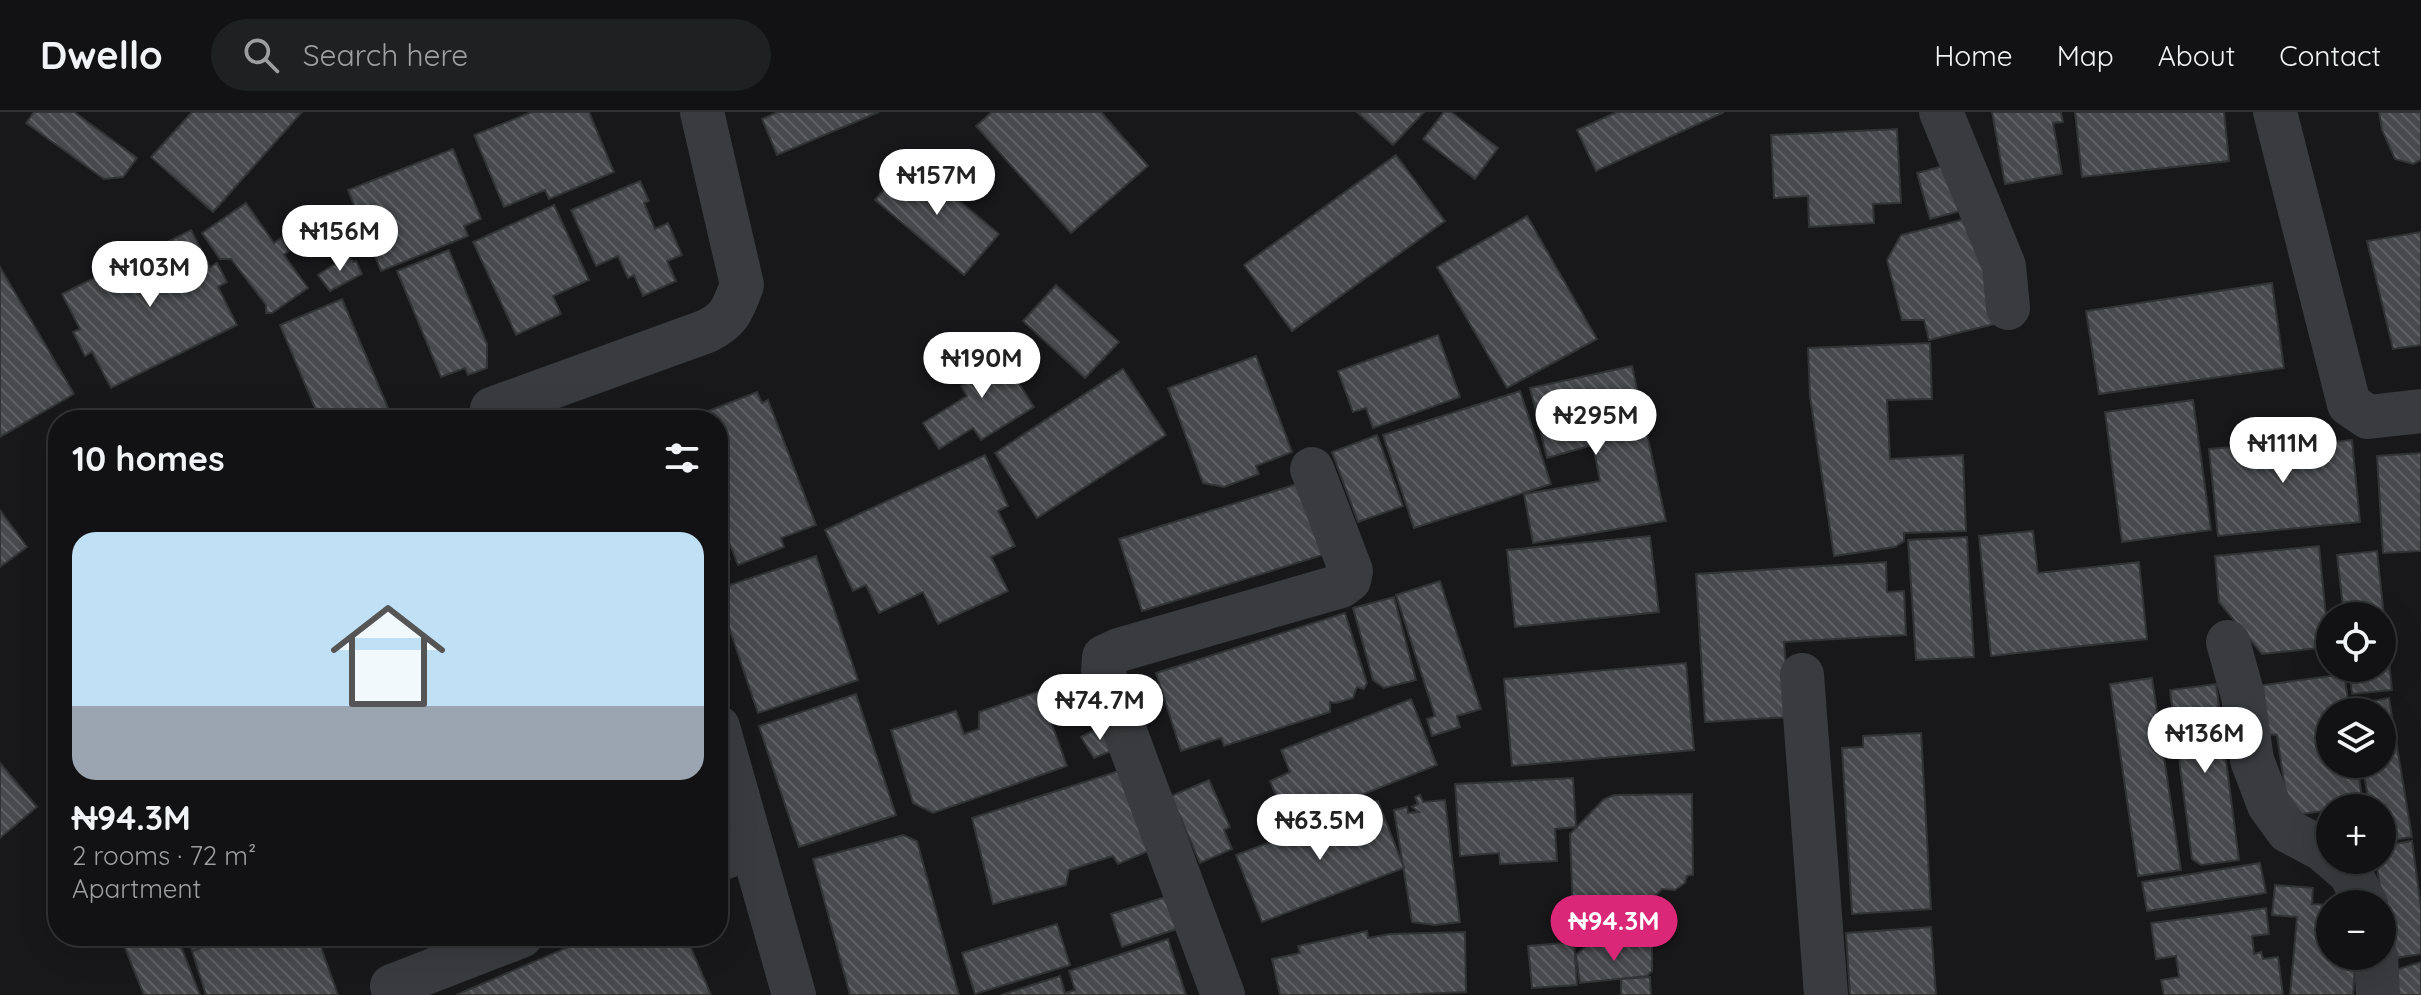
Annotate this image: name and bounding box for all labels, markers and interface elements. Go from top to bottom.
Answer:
search box [211,19,771,91]
text: Dwello [40,31,163,79]
icon: search [239,33,283,77]
text: Search here [303,36,468,74]
text: Home [1934,38,2013,73]
text: Map [2057,38,2114,73]
text: About [2158,38,2235,73]
text: Contact [2279,38,2381,73]
pin: ₦157M [881,149,993,217]
text: ₦157M [897,158,977,191]
pin: ₦156M [284,205,396,273]
text: ₦156M [300,214,380,247]
pin: ₦103M [94,241,206,309]
text: ₦103M [110,250,190,283]
pin: ₦190M [926,332,1038,400]
text: ₦190M [941,341,1023,374]
pin: ₦295M [1540,389,1652,457]
text: ₦295M [1554,398,1638,431]
pin: ₦111M [2227,417,2339,485]
text: ₦111M [2248,426,2318,459]
icon: filters [660,436,704,480]
text: 10 homes [72,437,225,480]
icon: home [316,584,460,728]
map controls [2316,602,2396,970]
button: locate [2316,602,2396,682]
pin: ₦74.7M [1035,674,1165,742]
text: ₦74.7M [1055,683,1145,716]
button: layers [2316,698,2396,778]
pin: ₦136M [2149,707,2261,775]
text: ₦136M [2166,716,2244,749]
pin: ₦63.5M [1255,794,1385,862]
button: + [2316,794,2396,874]
text: ₦94.3M [72,796,191,839]
text: ₦63.5M [1275,803,1365,836]
text: 2 rooms · 72 m² [72,839,256,872]
text: Apartment [72,872,201,905]
button: − [2316,890,2396,970]
pin: ₦94.3M [1549,895,1679,963]
text: ₦94.3M [1569,904,1659,937]

